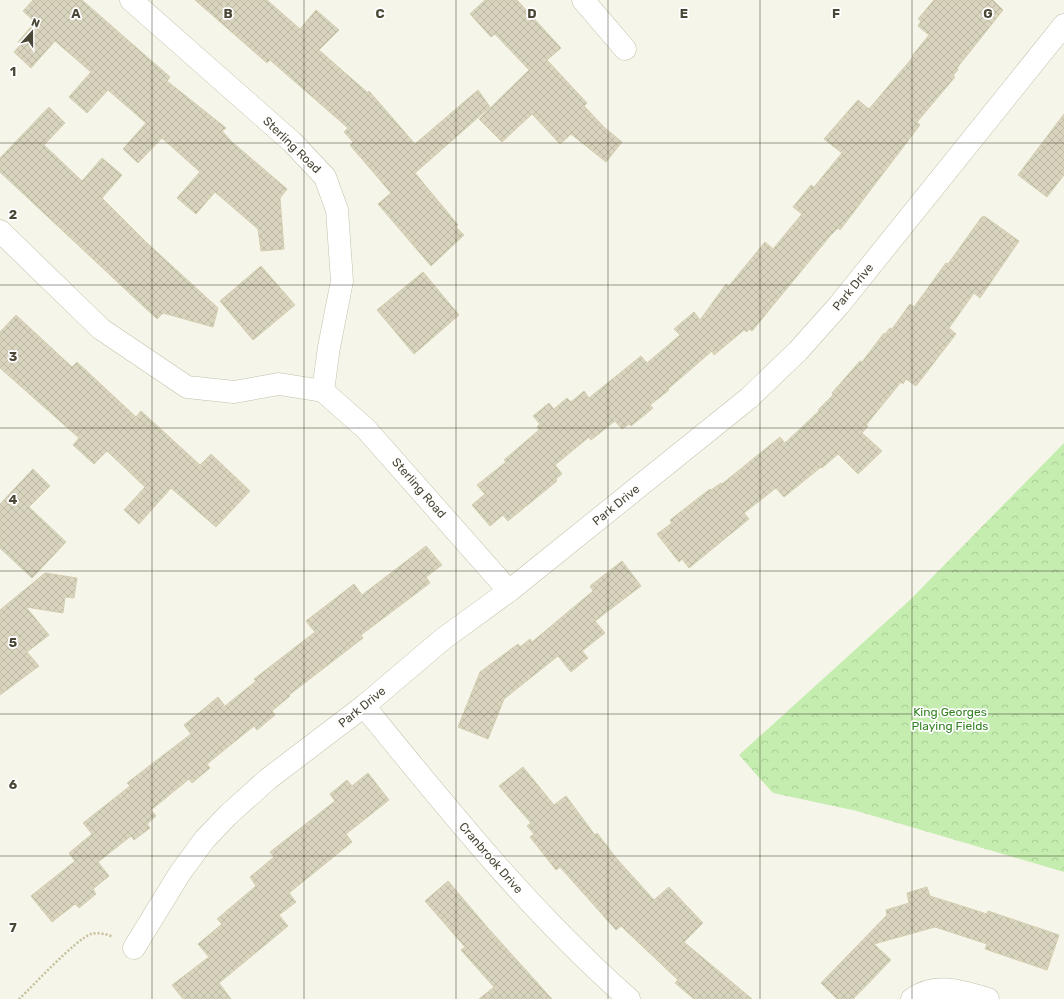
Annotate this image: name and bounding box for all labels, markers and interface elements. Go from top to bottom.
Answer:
text: A [71,6,81,21]
text: B [223,6,233,21]
text: C [375,6,385,21]
text: D [527,6,537,21]
text: E [680,6,688,21]
text: F [832,6,840,21]
text: G [983,6,993,21]
north arrow [12,12,52,52]
text: N [29,16,42,31]
text: 1 [10,64,16,79]
street label: Sterling Road [260,114,324,176]
text: 2 [9,207,17,222]
street label: Park Drive [830,260,876,313]
text: 3 [9,349,18,364]
street label: Sterling Road [389,455,449,521]
street label: Park Drive [590,482,643,528]
text: 4 [9,492,18,507]
text: 5 [9,635,17,650]
street label: Park Drive [336,684,389,730]
park label: King Georges Playing Fields [912,705,988,733]
text: 6 [9,777,18,792]
street label: Cranbrook Drive [456,820,526,897]
text: 7 [9,920,17,935]

